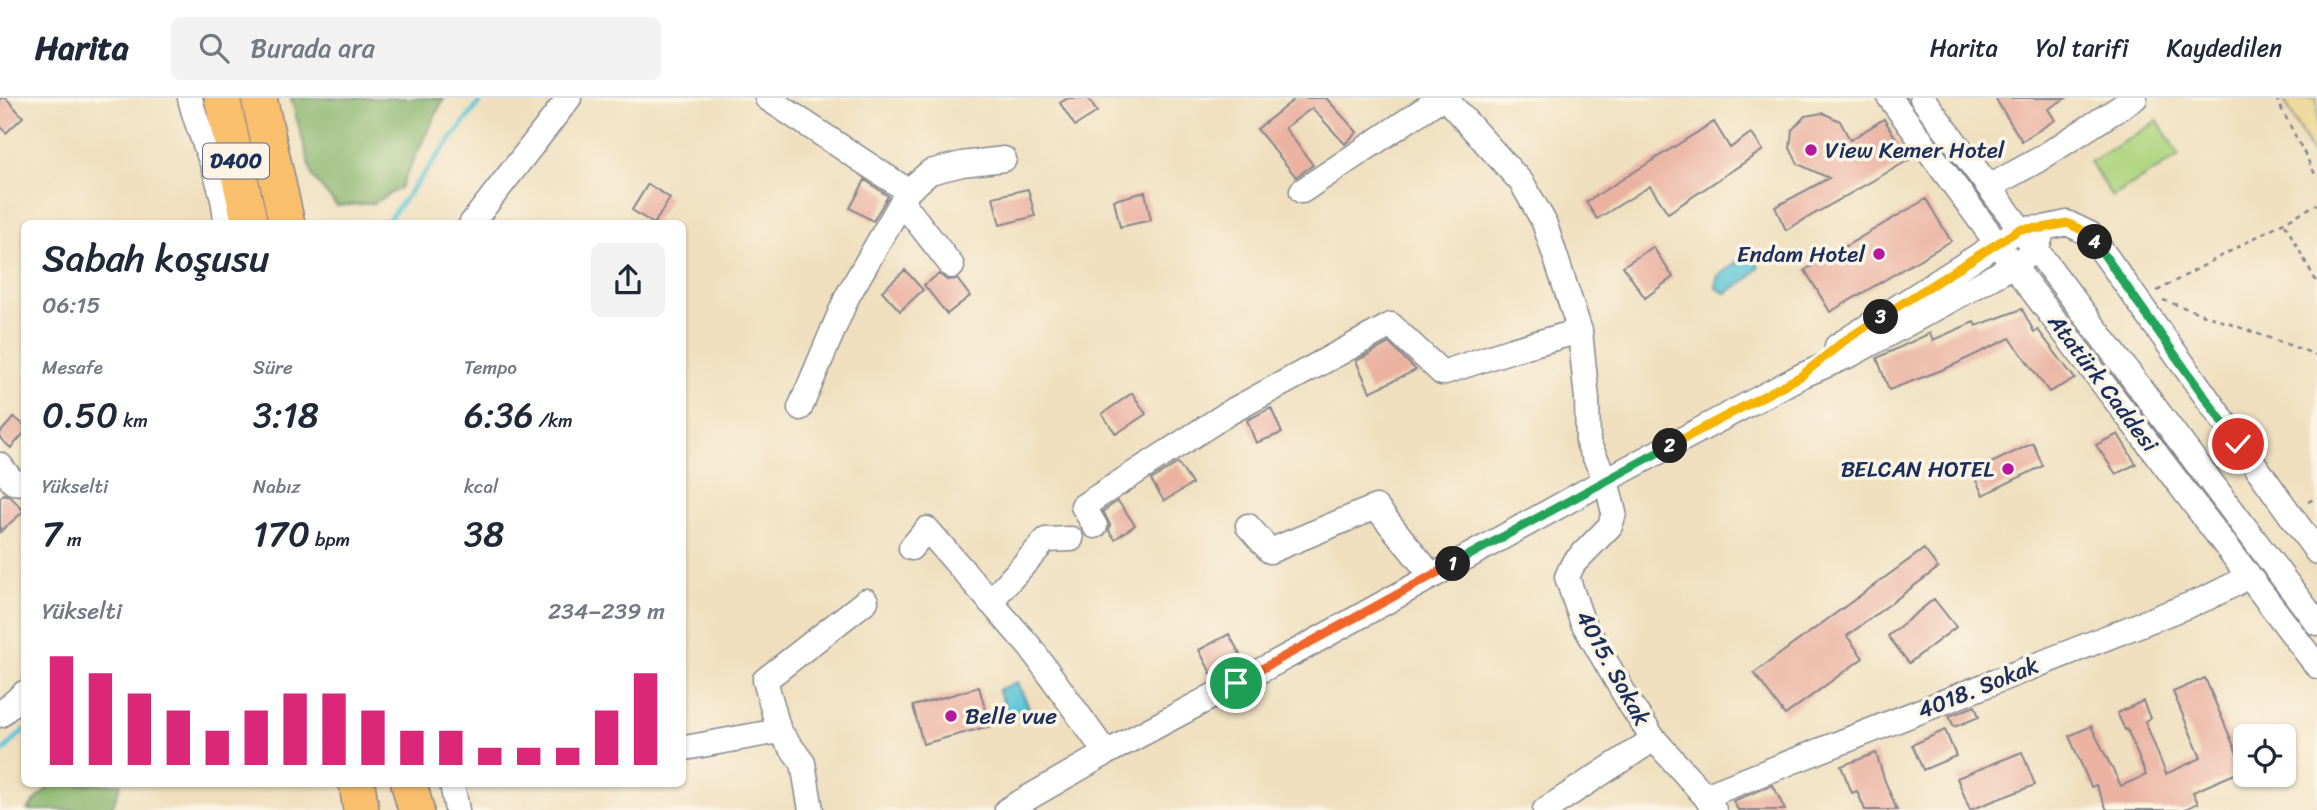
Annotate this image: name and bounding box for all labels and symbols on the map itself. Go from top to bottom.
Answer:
place label: View Kemer Hotel [1825,130,2005,171]
marker: View Kemer Hotel [1803,142,1819,158]
road number: D400 [203,144,269,178]
pin: 4 [2078,225,2112,260]
place label: Endam Hotel [1737,234,1865,275]
marker: Endam Hotel [1871,246,1887,262]
pin: 3 [1864,300,1898,334]
street label: Atatürk Caddesi [2036,304,2170,462]
pin [2208,414,2268,474]
pin: 2 [1652,428,1688,464]
place label: BELCAN HOTEL [1841,449,1994,490]
marker: BELCAN HOTEL [2000,461,2016,477]
pin: 1 [1436,546,1470,582]
street label: 4015. Sokak [1564,602,1662,734]
street label: 4018. Sokak [1911,645,2045,731]
pin [1206,653,1266,713]
place label: Belle vue [965,696,1057,737]
marker: Belle vue [943,708,959,724]

